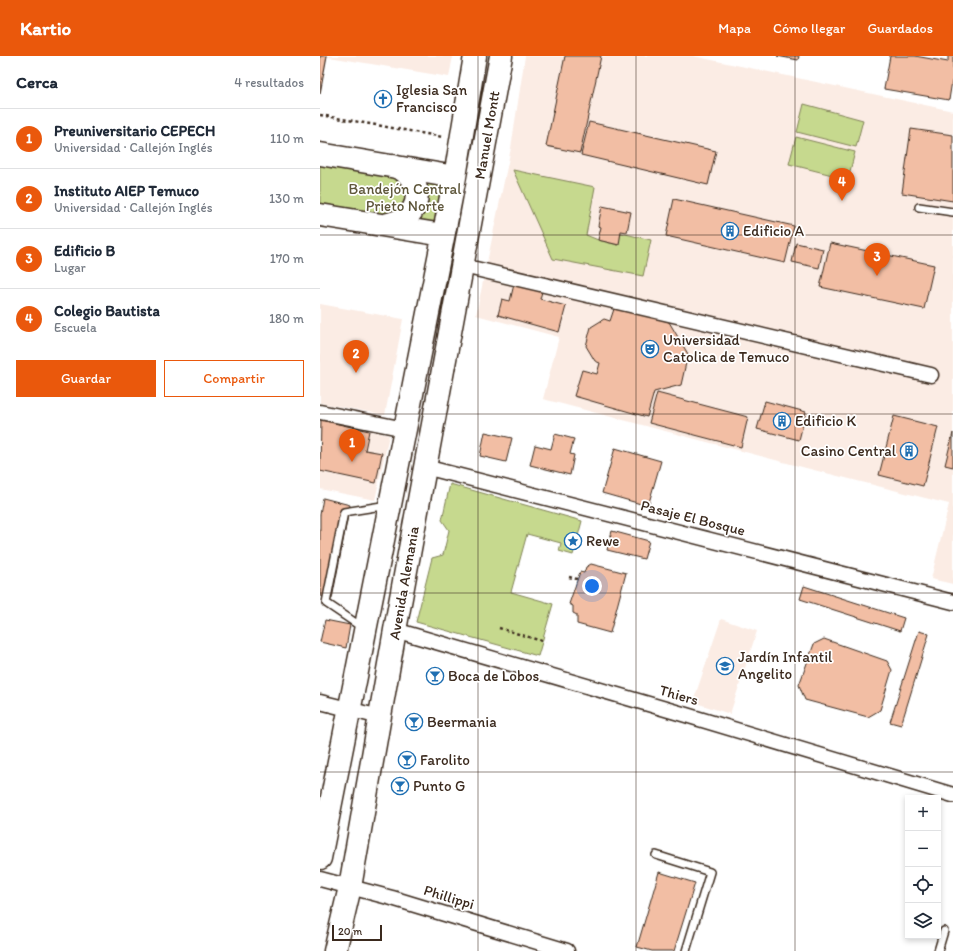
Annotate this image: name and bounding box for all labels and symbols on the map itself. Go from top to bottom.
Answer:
place label: Iglesia San Francisco [396,81,468,116]
church icon: Iglesia San Francisco [373,89,393,109]
street label: Manuel Montt [470,89,504,181]
pin: 4 [829,168,855,201]
park label: Bandejón Central Prieto Norte [349,180,462,215]
building icon: Edificio A [720,221,740,241]
place label: Edificio A [743,222,805,240]
pin: 3 [864,243,890,276]
place label: Universidad Catolica de Temuco [663,331,789,366]
theatre icon: Universidad Catolica de Temuco [640,339,660,359]
pin: 2 [343,340,369,373]
building icon: Edificio K [772,411,792,431]
place label: Edificio K [795,412,857,430]
pin: 1 [339,429,365,462]
building icon: Casino Central [899,441,919,461]
place label: Casino Central [801,442,897,460]
street label: Pasaje El Bosque [639,496,747,540]
street label: Avenida Alemania [385,525,423,641]
place icon: Rewe [563,531,583,551]
place label: Rewe [586,532,619,550]
your location [582,576,602,596]
place label: Jardín Infantil Angelito [738,648,833,683]
school or university icon: Jardín Infantil Angelito [715,656,735,676]
bar icon: Boca de Lobos [425,666,445,686]
place label: Boca de Lobos [448,667,540,685]
street label: Thiers [657,681,701,709]
bar icon: Beermania [404,712,424,732]
place label: Beermania [427,713,497,731]
bar icon: Farolito [397,750,417,770]
place label: Farolito [420,751,470,769]
bar icon: Punto G [390,776,410,796]
place label: Punto G [413,777,465,795]
street label: Phillippi [422,881,476,913]
scale bar [332,923,382,942]

